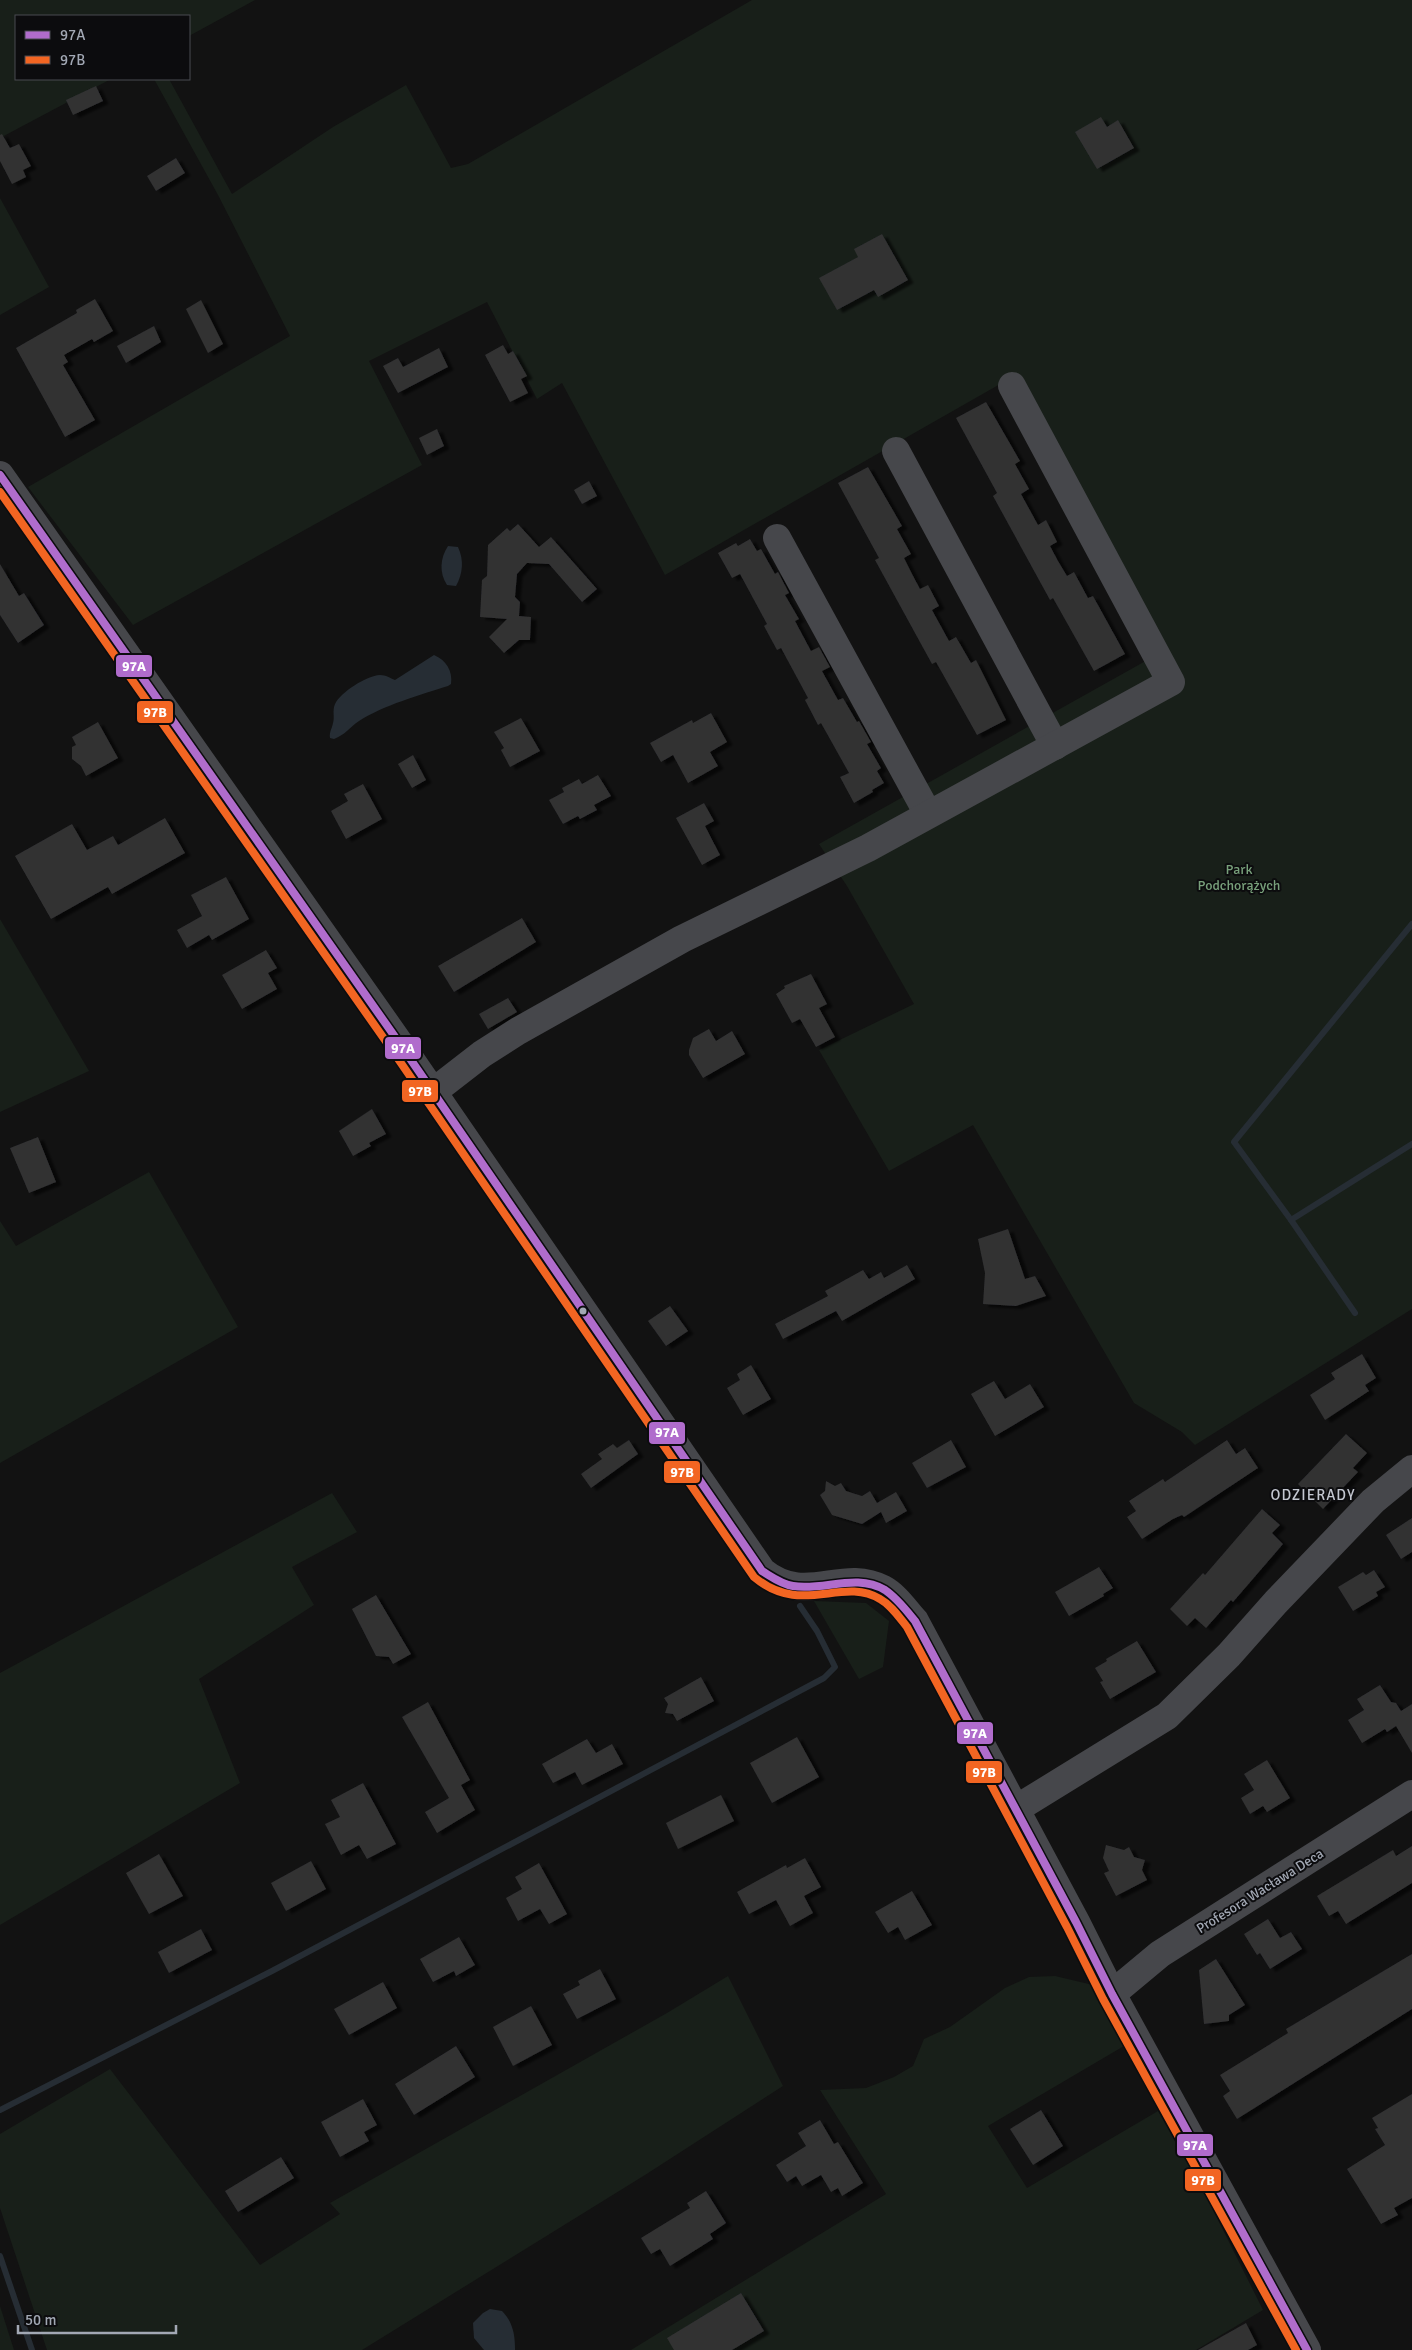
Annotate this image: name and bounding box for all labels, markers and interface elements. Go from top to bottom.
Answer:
legend [15,15,190,80]
text: 97A [60,26,85,44]
text: 97B [60,51,85,69]
line badge: 97A [115,654,153,678]
text: 97A [122,658,146,675]
line badge: 97B [136,700,174,724]
text: 97B [143,704,167,721]
park label: Park Podchorążych [1198,861,1280,894]
line badge: 97A [384,1036,422,1060]
text: 97A [391,1040,415,1057]
line badge: 97B [401,1079,439,1103]
text: 97B [408,1083,432,1100]
unlabelled marker [578,1306,588,1316]
line badge: 97A [648,1421,686,1445]
text: 97A [655,1424,679,1441]
line badge: 97B [663,1460,701,1484]
text: 97B [670,1464,694,1481]
district label: ODZIERADY [1271,1486,1355,1504]
line badge: 97A [956,1721,994,1745]
text: 97A [963,1725,987,1742]
line badge: 97B [965,1760,1003,1784]
text: 97B [972,1764,996,1781]
street label: Profesora Wacława Deca [1193,1845,1327,1937]
line badge: 97A [1176,2133,1214,2157]
text: 97A [1183,2137,1207,2154]
line badge: 97B [1184,2168,1222,2192]
text: 97B [1191,2172,1215,2189]
scale bar [18,2302,175,2334]
text: 50 m [25,2311,56,2329]

